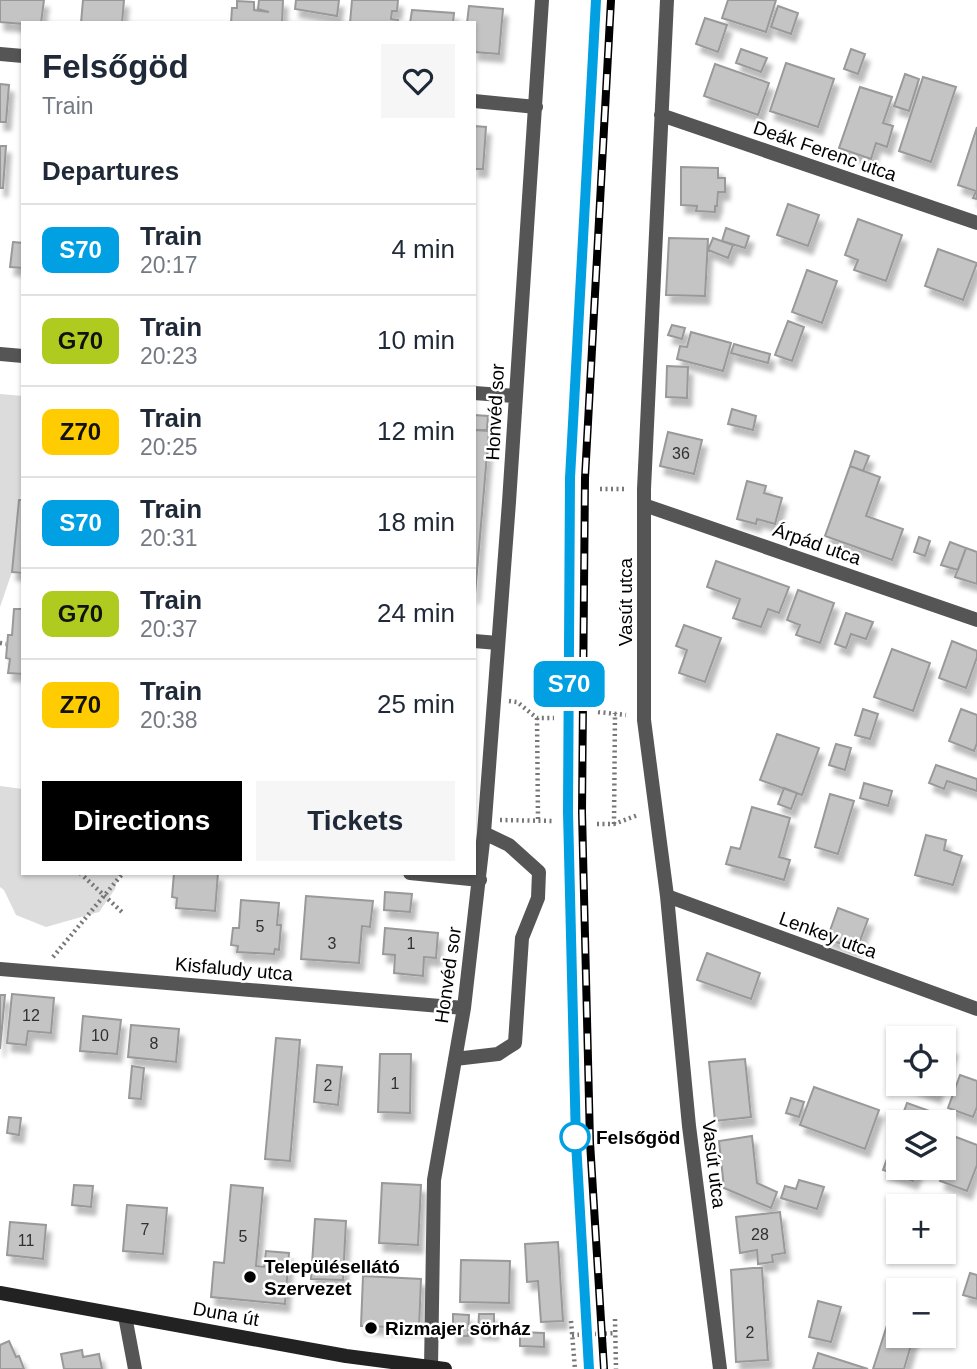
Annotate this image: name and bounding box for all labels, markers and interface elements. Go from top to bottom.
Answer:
button: heart [381,44,455,118]
text: Felsőgöd [42,48,189,85]
text: Train [42,93,94,119]
street label: Deák Ferenc utca [751,117,900,185]
text: Departures [42,156,179,186]
text: Train [140,221,202,251]
text: 4 min [391,234,455,264]
text: S70 [59,236,102,263]
text: 20:17 [140,252,198,278]
text: Train [140,312,202,342]
text: 10 min [377,325,455,355]
text: G70 [58,327,103,354]
text: 20:23 [140,343,198,369]
street label: Honvéd sor [482,362,508,461]
text: Train [140,403,202,433]
text: 12 min [377,416,455,446]
text: Z70 [60,418,101,445]
text: 20:25 [140,434,198,460]
house number: 36 [672,445,690,462]
text: Train [140,494,202,524]
text: 18 min [377,507,455,537]
text: S70 [59,509,102,536]
street label: Árpád utca [770,519,864,569]
text: 20:31 [140,525,198,551]
street label: Vasút utca [615,557,636,646]
text: Train [140,585,202,615]
text: 24 min [377,598,455,628]
text: G70 [58,600,103,627]
text: 20:37 [140,616,198,642]
line badge: S70 [529,661,609,707]
text: S70 [548,670,590,697]
text: Train [140,676,202,706]
text: 25 min [377,689,455,719]
text: Z70 [60,691,101,718]
text: 20:38 [140,707,198,733]
button: Directions [42,781,242,861]
button: Tickets [256,781,455,861]
street label: Lenkey utca [776,908,880,963]
house number: 5 [256,918,265,935]
street label: Honvéd sor [431,925,465,1025]
house number: 3 [328,935,337,952]
house number: 1 [407,935,416,952]
street label: Kisfaludy utca [174,953,294,985]
house number: 12 [22,1007,40,1024]
map controls [886,1026,956,1348]
button: locate [886,1026,956,1096]
house number: 10 [91,1027,109,1044]
house number: 8 [150,1035,159,1052]
house number: 1 [391,1075,400,1092]
house number: 2 [324,1077,333,1094]
button: layers [886,1110,956,1180]
street label: Vasút utca [698,1119,730,1210]
marker: Felsőgöd [560,1122,590,1152]
place label: Felsőgöd [596,1127,680,1148]
button: + [886,1194,956,1264]
house number: 7 [141,1221,150,1238]
house number: 28 [751,1226,769,1243]
house number: 5 [239,1228,248,1245]
house number: 11 [18,1232,34,1249]
place label: Településellátó Szervezet [264,1256,400,1299]
marker: Településellátó Szervezet [242,1269,258,1285]
button: − [886,1278,956,1348]
street label: Duna út [191,1298,261,1330]
place label: Rizmajer sörház [385,1318,531,1339]
marker: Rizmajer sörház [363,1320,379,1336]
house number: 2 [746,1324,755,1341]

